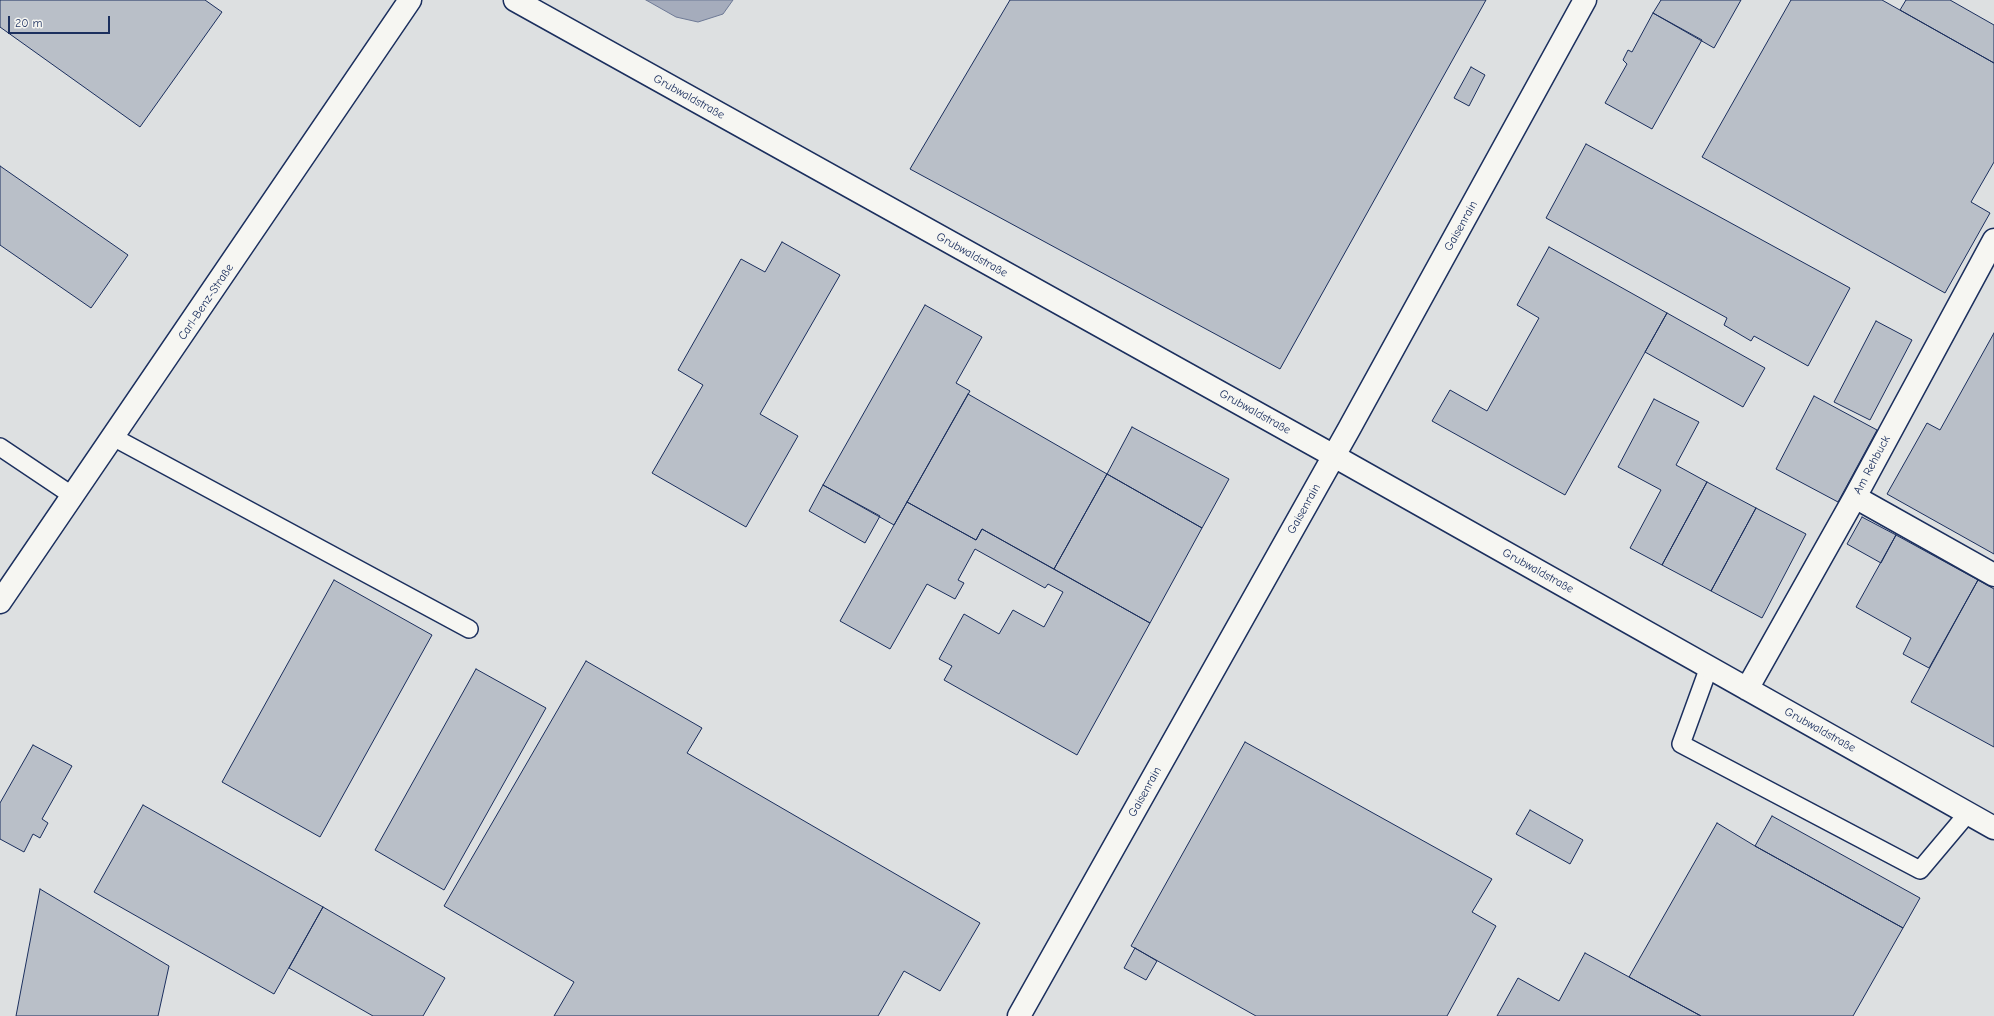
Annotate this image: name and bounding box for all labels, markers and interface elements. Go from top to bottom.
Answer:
scale bar [10,8,112,34]
text: 20 m [15,16,43,30]
street label: Grubwaldstraße [651,71,727,123]
street label: Gaisenrain [1441,198,1481,254]
street label: Grubwaldstraße [934,229,1010,281]
street label: Carl-Benz-Straße [175,261,237,343]
street label: Grubwaldstraße [1217,386,1293,438]
street label: Am Rehbuck [1851,433,1893,497]
street label: Gaisenrain [1284,481,1324,537]
street label: Grubwaldstraße [1500,545,1576,597]
street label: Grubwaldstraße [1782,704,1858,756]
street label: Gaisenrain [1125,764,1165,820]

